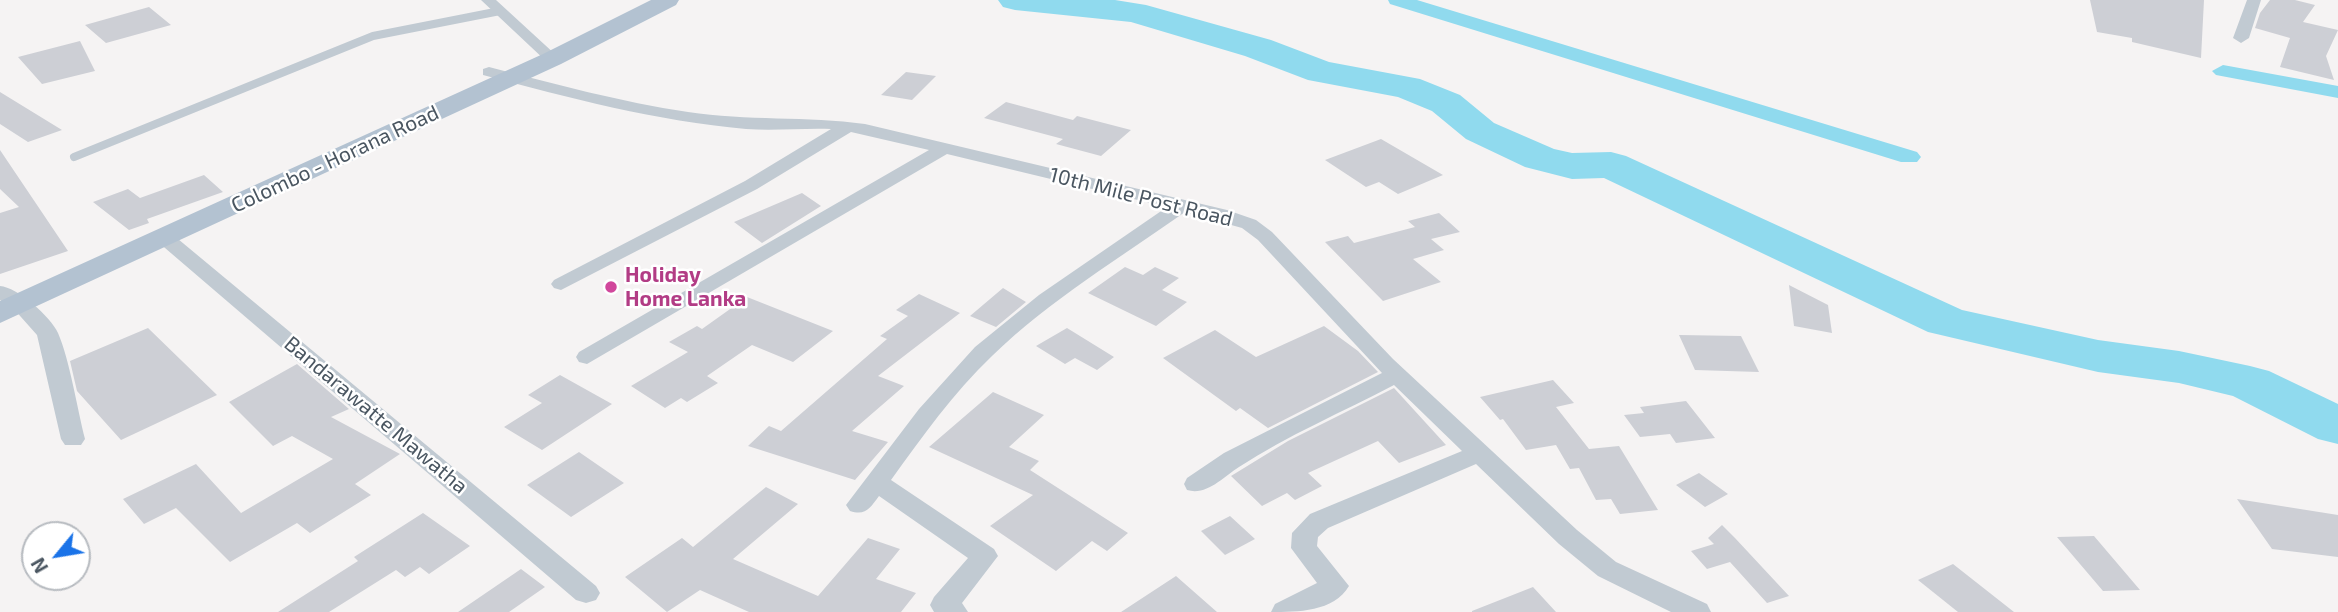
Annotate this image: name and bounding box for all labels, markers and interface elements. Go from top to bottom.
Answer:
street label: Colombo - Horana Road [227,100,443,218]
street label: 10th Mile Post Road [1047,162,1235,232]
place label: Holiday Home Lanka [625,262,746,312]
marker: Holiday Home Lanka [603,279,619,295]
street label: Bandarawatte Mawatha [279,331,473,499]
north arrow [21,521,91,591]
text: N [26,554,53,577]

